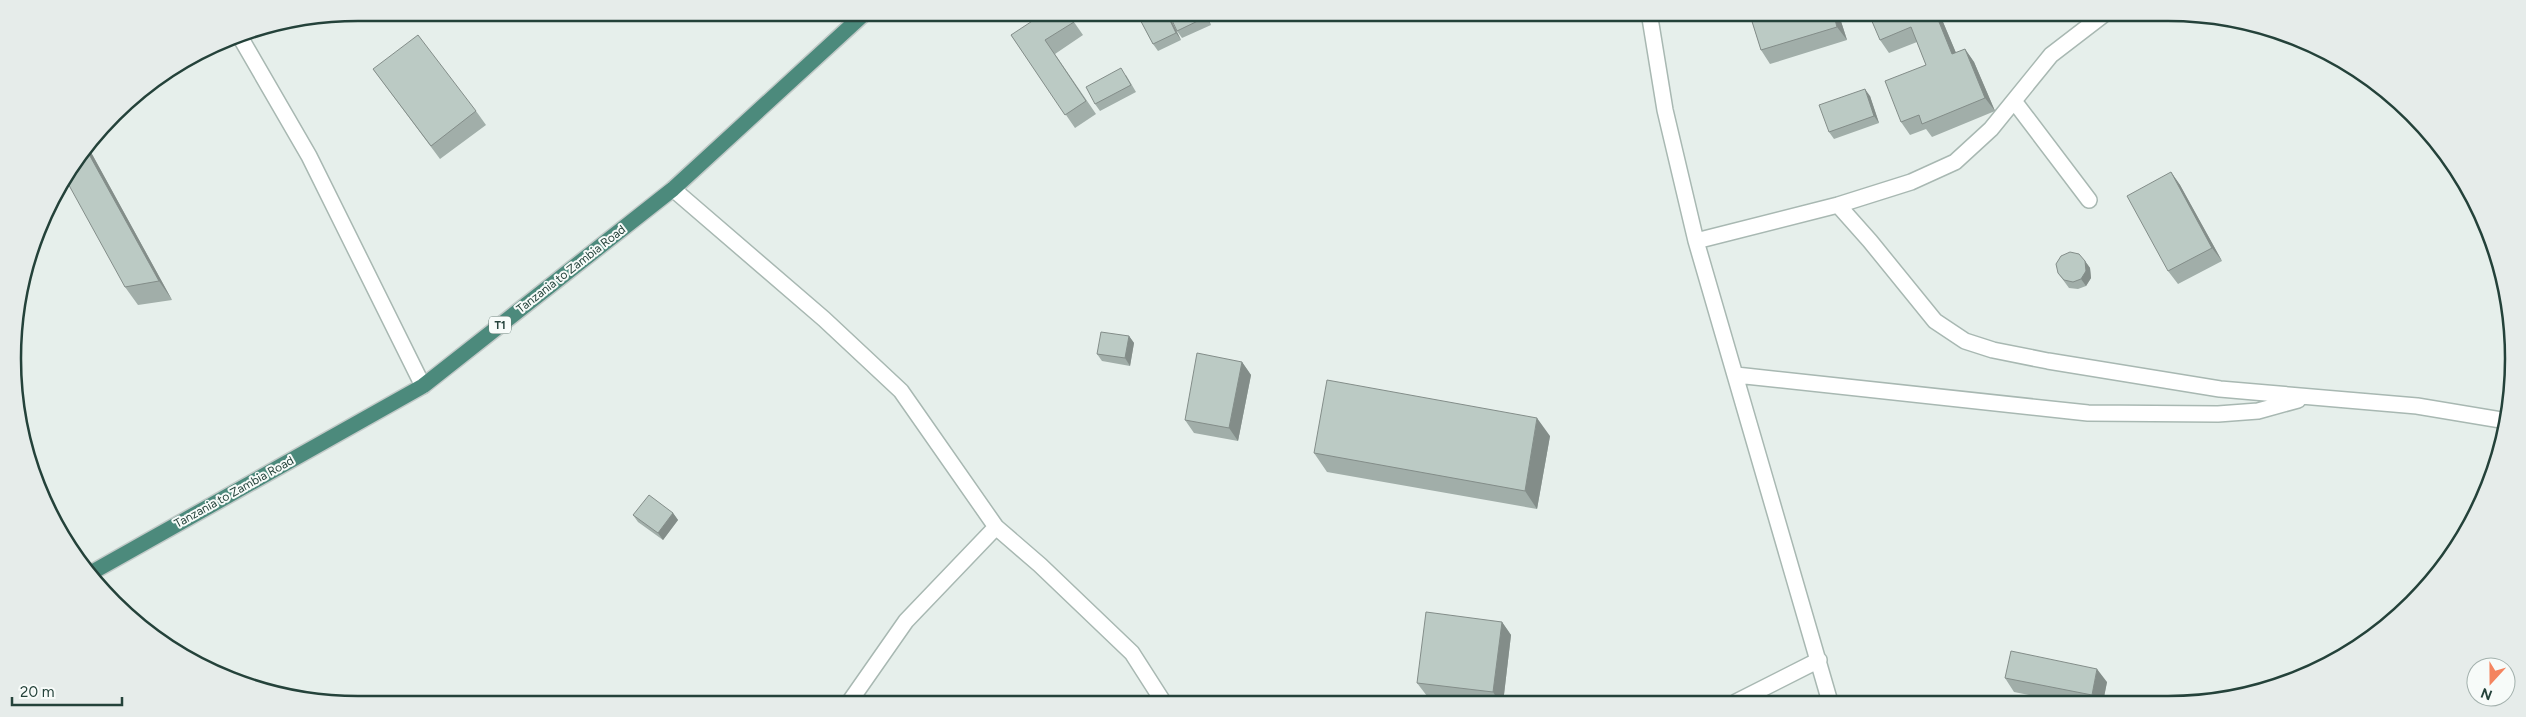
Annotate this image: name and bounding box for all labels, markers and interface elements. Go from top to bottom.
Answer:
street label: Tanzania to Zambia Road [514,222,628,316]
road number: T1 [489,316,511,334]
street label: Tanzania to Zambia Road [172,453,296,531]
north arrow [2466,657,2516,707]
scale bar [12,674,122,706]
text: 20 m [20,683,54,701]
text: N [2478,684,2495,704]

